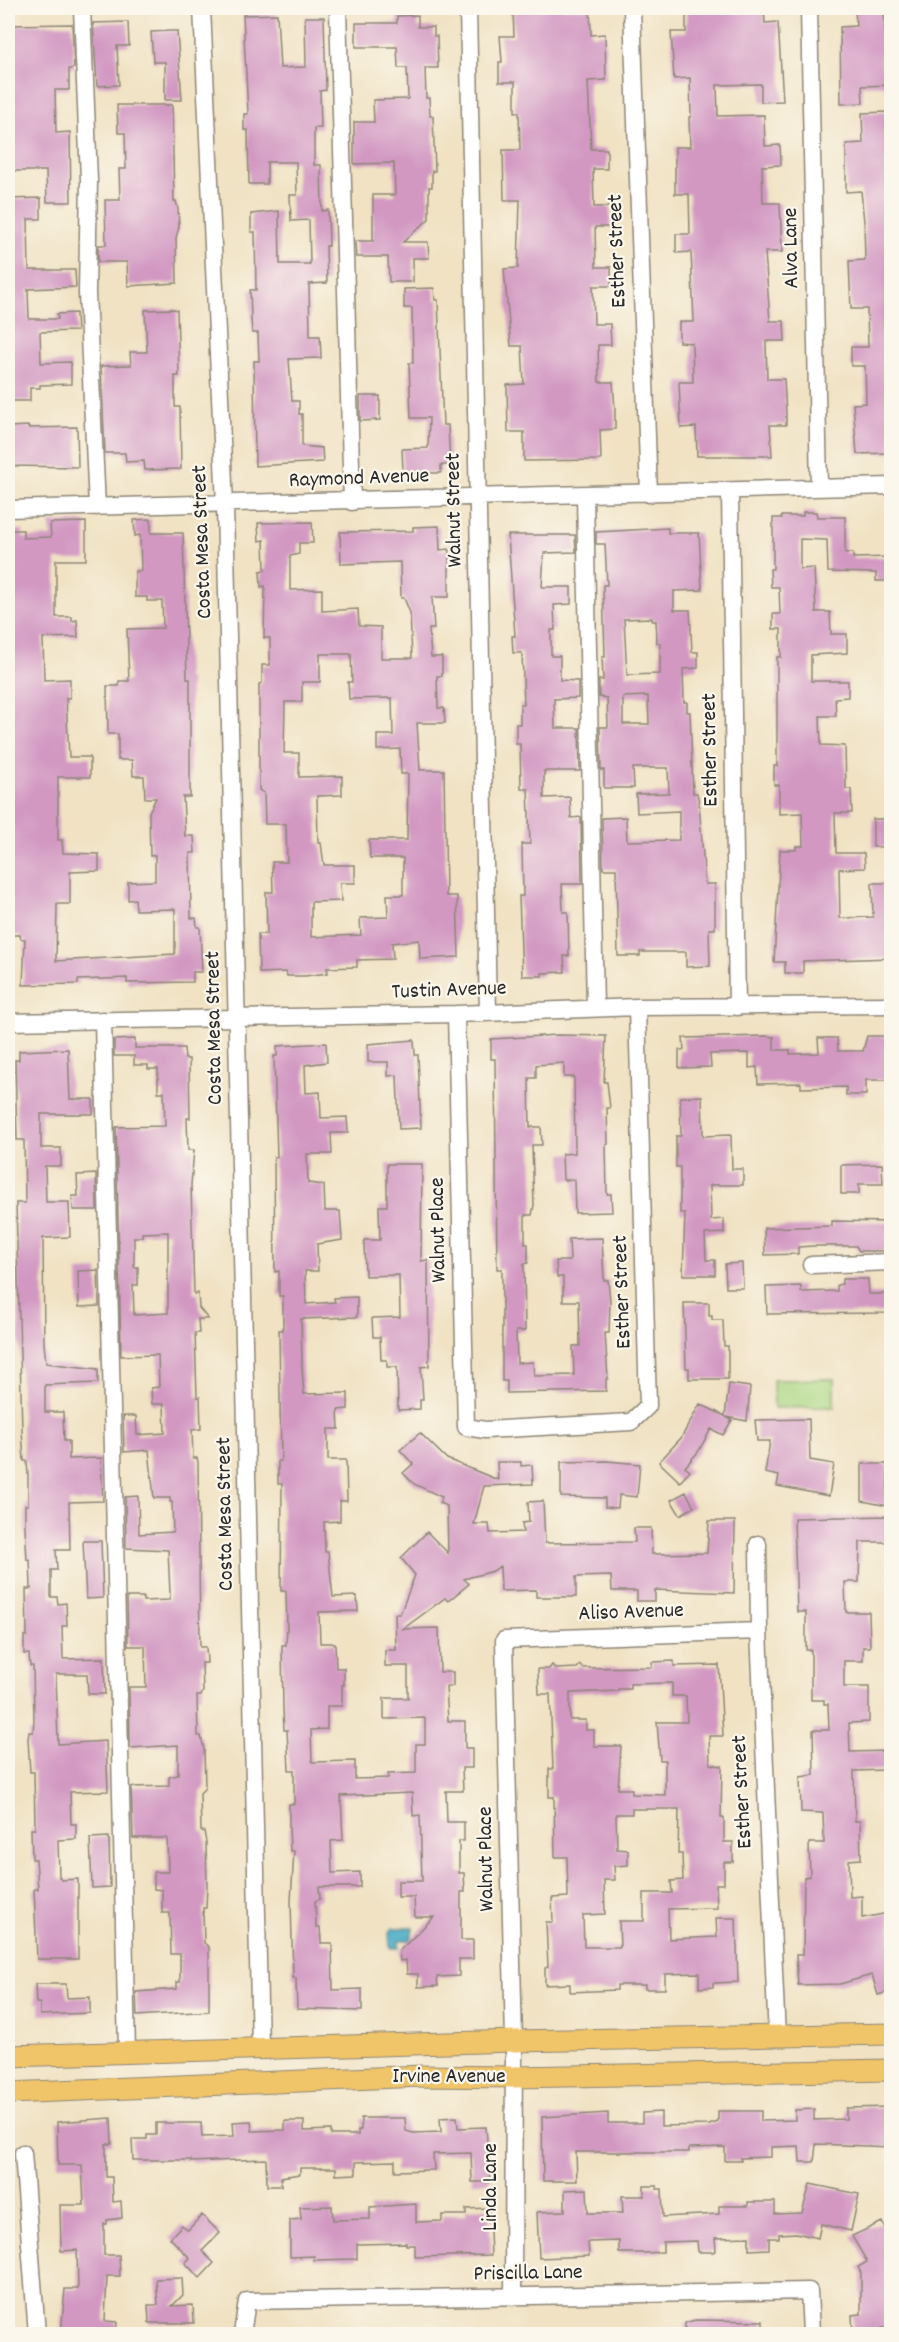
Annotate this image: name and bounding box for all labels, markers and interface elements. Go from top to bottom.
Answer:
street label: Esther Street [601,194,635,308]
street label: Alva Lane [776,207,808,289]
street label: Walnut Street [439,453,471,567]
street label: Raymond Avenue [288,461,430,497]
street label: Costa Mesa Street [185,464,221,620]
street label: Esther Street [695,693,727,807]
street label: Costa Mesa Street [198,951,232,1105]
street label: Tustin Avenue [391,974,507,1008]
street label: Walnut Place [423,1177,455,1283]
street label: Esther Street [606,1235,640,1349]
street label: Costa Mesa Street [209,1437,243,1591]
street label: Aliso Avenue [578,1596,684,1630]
street label: Esther Street [725,1734,761,1850]
street label: Walnut Place [471,1806,503,1912]
street label: Irvine Avenue [392,2062,506,2093]
street label: Linda Lane [476,2143,507,2231]
street label: Priscilla Lane [473,2258,583,2290]

